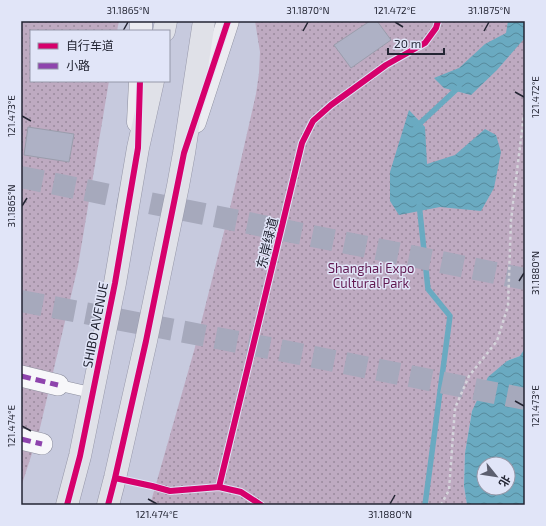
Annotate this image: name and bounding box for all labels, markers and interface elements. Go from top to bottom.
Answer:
text: 31.1865°N [106,4,150,16]
text: 31.1870°N [286,4,330,16]
text: 121.472°E [374,4,416,16]
text: 31.1875°N [468,4,510,16]
legend [30,30,170,82]
scale bar [388,30,444,56]
text: 20 m [394,36,421,50]
text: 自行车道 [66,38,114,52]
text: 小路 [66,58,90,72]
text: 121.472°E [529,76,541,118]
text: 121.473°E [5,95,17,137]
text: 31.1865°N [5,184,17,228]
street label: 东岸绿道 [253,216,281,270]
text: 31.1880°N [529,251,541,295]
park label: Shanghai Expo Cultural Park [328,260,414,291]
street label: SHIBO AVENUE [79,281,111,369]
text: 121.473°E [529,385,541,427]
text: 121.474°E [5,404,17,447]
north arrow [476,456,516,496]
text: 北 [497,473,513,489]
text: 121.474°E [136,508,179,520]
text: 31.1880°N [368,508,412,520]

